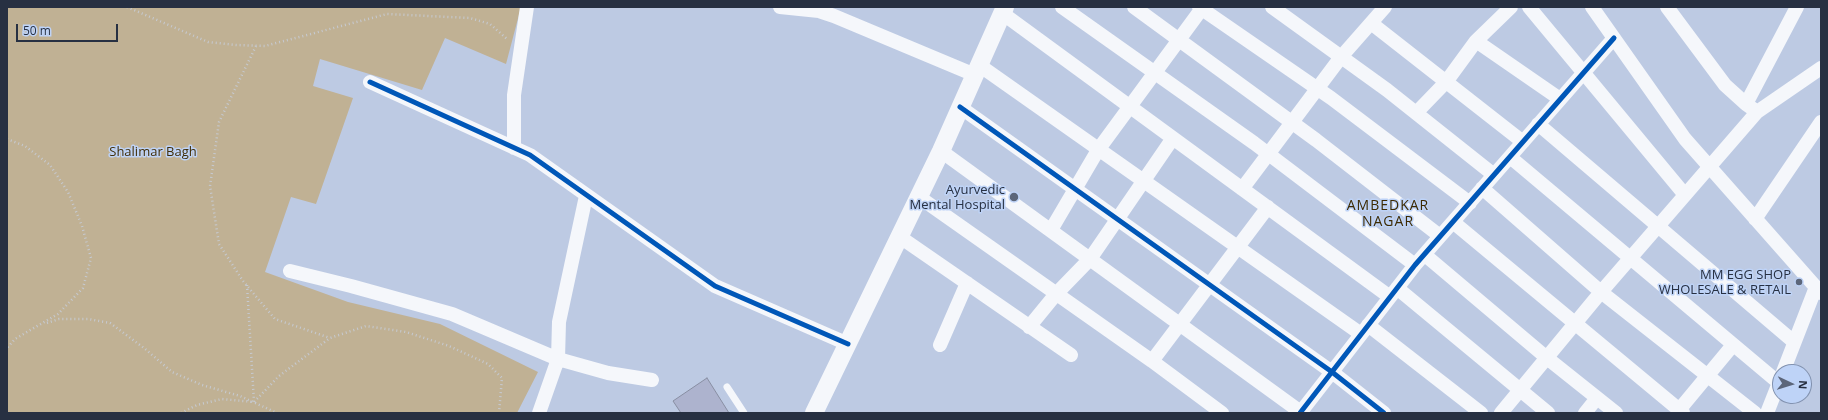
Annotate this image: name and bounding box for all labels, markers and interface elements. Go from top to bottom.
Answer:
scale bar [18,16,120,42]
text: 50 m [23,22,51,39]
park label: Shalimar Bagh [109,144,197,160]
place label: Ayurvedic Mental Hospital [910,182,1005,213]
marker: Ayurvedic Mental Hospital [1008,191,1020,203]
district label: AMBEDKAR NAGAR [1347,198,1429,230]
place label: MM EGG SHOP WHOLESALE & RETAIL [1659,267,1791,298]
marker: MM EGG SHOP WHOLESALE & RETAIL [1794,277,1804,287]
north arrow [1772,364,1812,404]
text: N [1796,380,1811,390]

